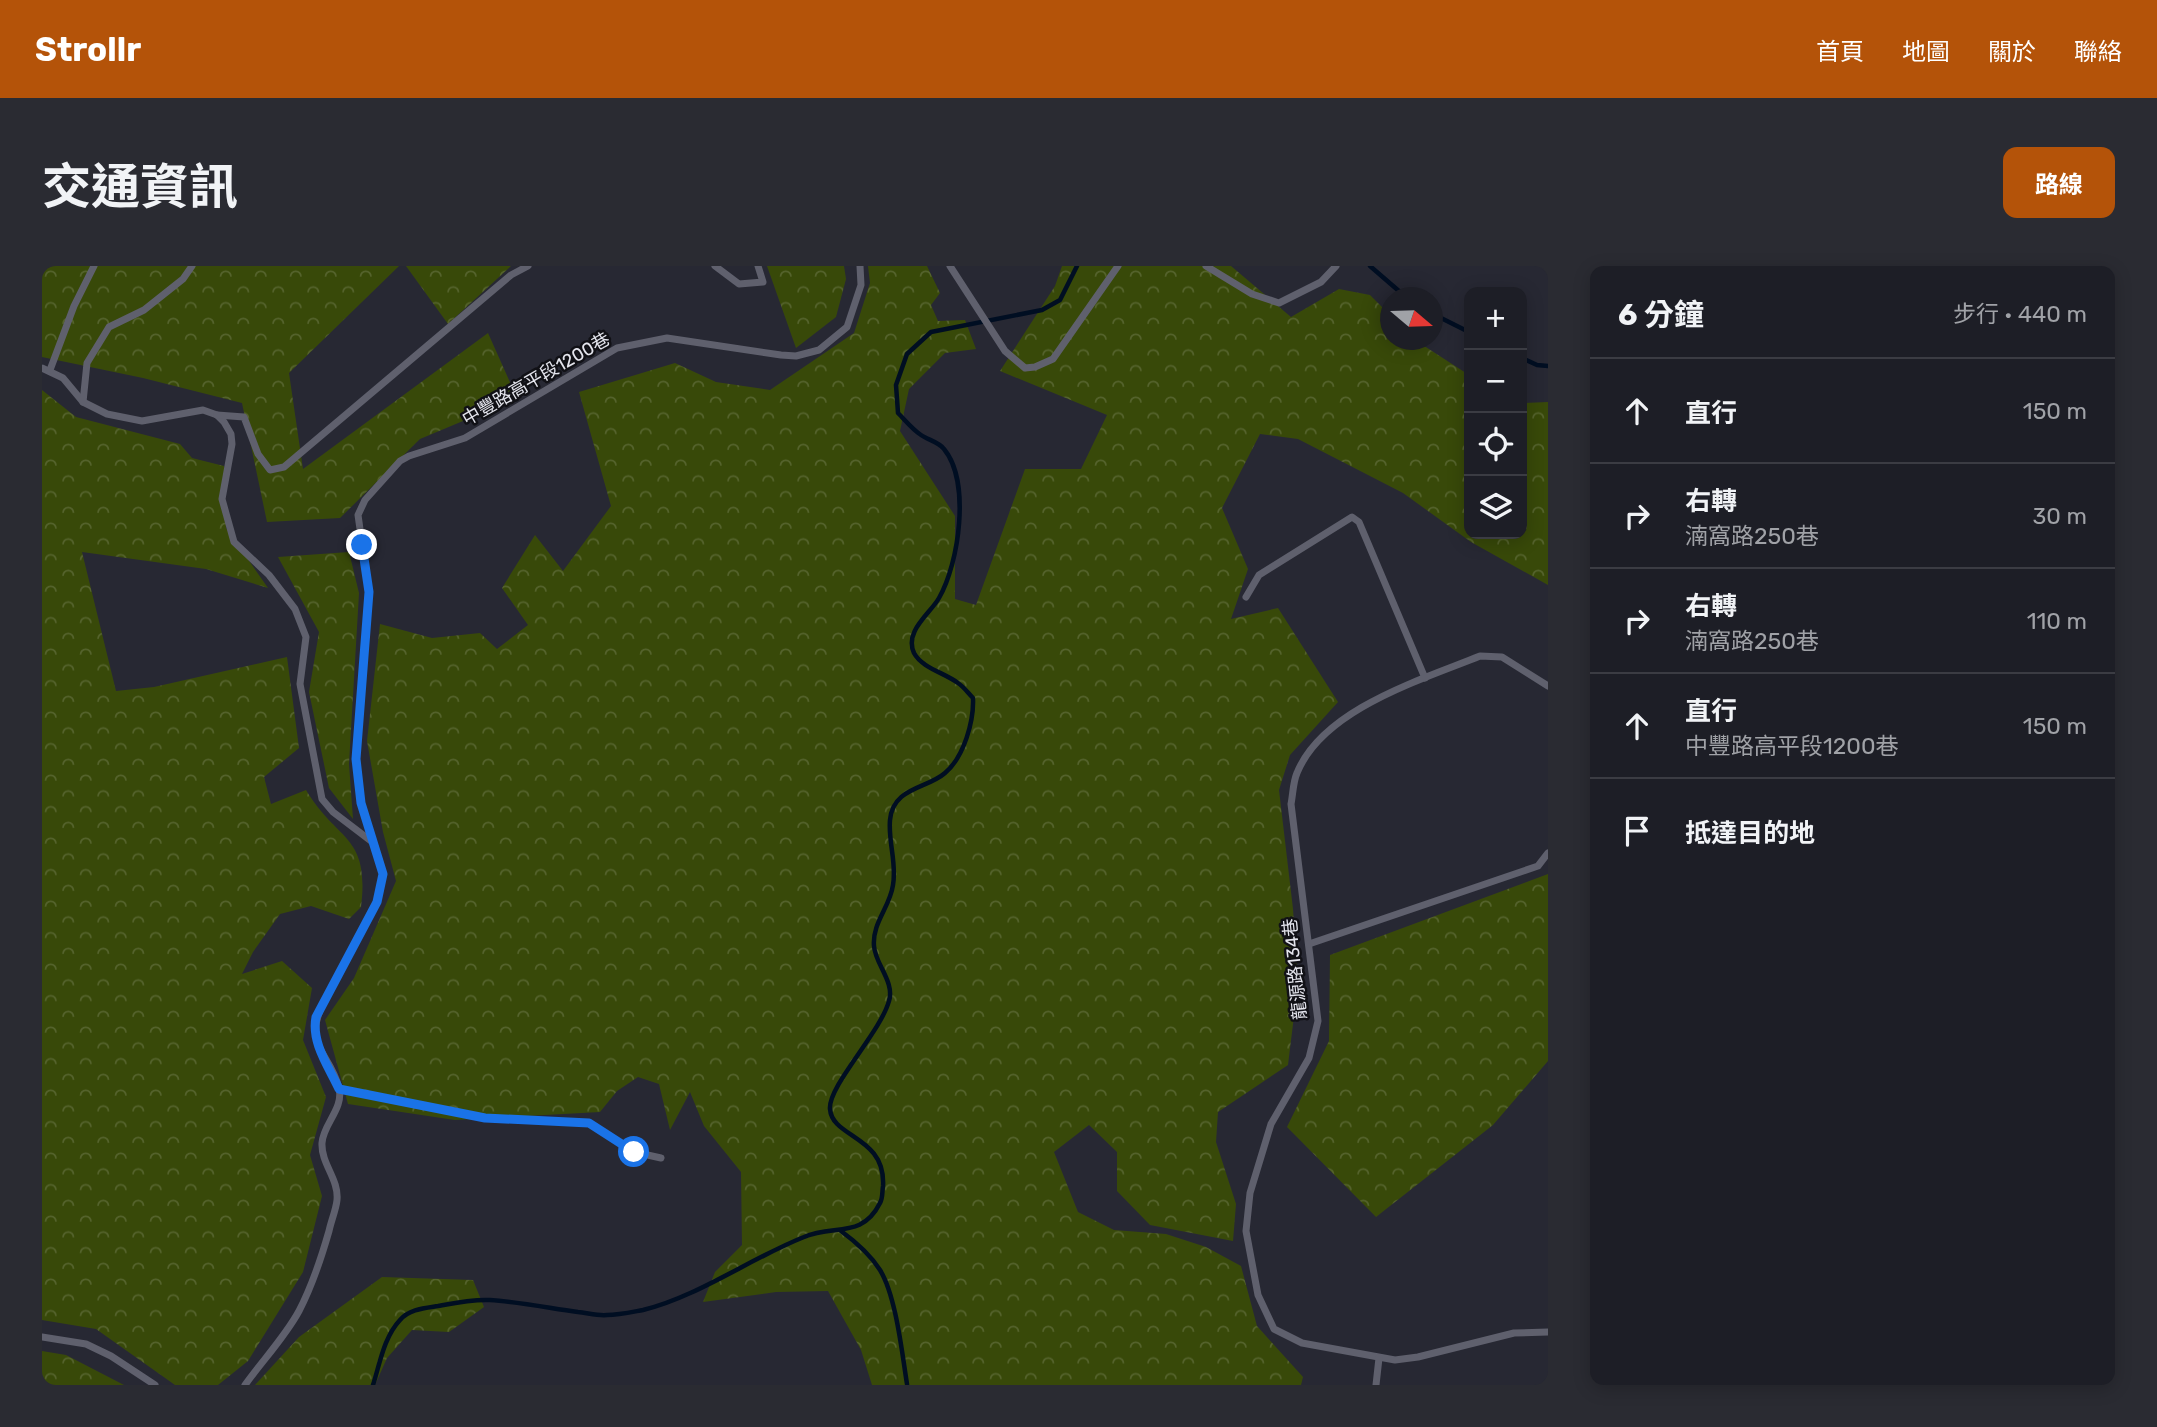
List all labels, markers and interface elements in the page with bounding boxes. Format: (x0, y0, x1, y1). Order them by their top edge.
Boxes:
text: Strollr (35, 30, 141, 69)
text: 首頁 (1816, 38, 1864, 66)
text: 地圖 (1902, 38, 1950, 66)
text: 關於 (1988, 38, 2036, 66)
text: 聯絡 (2074, 38, 2122, 66)
button: 路線 (2003, 147, 2115, 218)
text: 交通資訊 (42, 158, 238, 216)
north arrow (1380, 287, 1443, 350)
map controls (1464, 287, 1527, 539)
button: + (1464, 287, 1527, 350)
text: 6 分鐘 (1618, 297, 1704, 333)
text: 步行 · 440 m (1953, 300, 2087, 328)
street label: 中豐路高平段1200巷 (458, 328, 614, 430)
button: − (1464, 350, 1527, 413)
icon: ahead (1618, 392, 1656, 430)
text: 150 m (2023, 397, 2087, 425)
text: 直行 (1685, 398, 1737, 429)
button: locate (1464, 413, 1527, 476)
button: layers (1464, 476, 1527, 539)
text: 右轉 (1685, 486, 1737, 517)
icon: right (1618, 497, 1656, 535)
text: 30 m (2032, 502, 2087, 530)
text: 湳窩路250巷 (1685, 522, 1819, 550)
route end (346, 529, 377, 560)
text: 右轉 (1685, 591, 1737, 622)
icon: right (1618, 602, 1656, 640)
text: 110 m (2027, 607, 2087, 635)
text: 湳窩路250巷 (1685, 627, 1819, 655)
text: 直行 (1685, 696, 1737, 727)
icon: ahead (1618, 707, 1656, 745)
text: 150 m (2023, 712, 2087, 740)
text: 中豐路高平段1200巷 (1685, 732, 1899, 760)
icon: arrive (1618, 812, 1656, 850)
text: 抵達目的地 (1685, 818, 1815, 849)
street label: 龍源路134巷 (1279, 917, 1311, 1021)
route start (618, 1136, 649, 1167)

